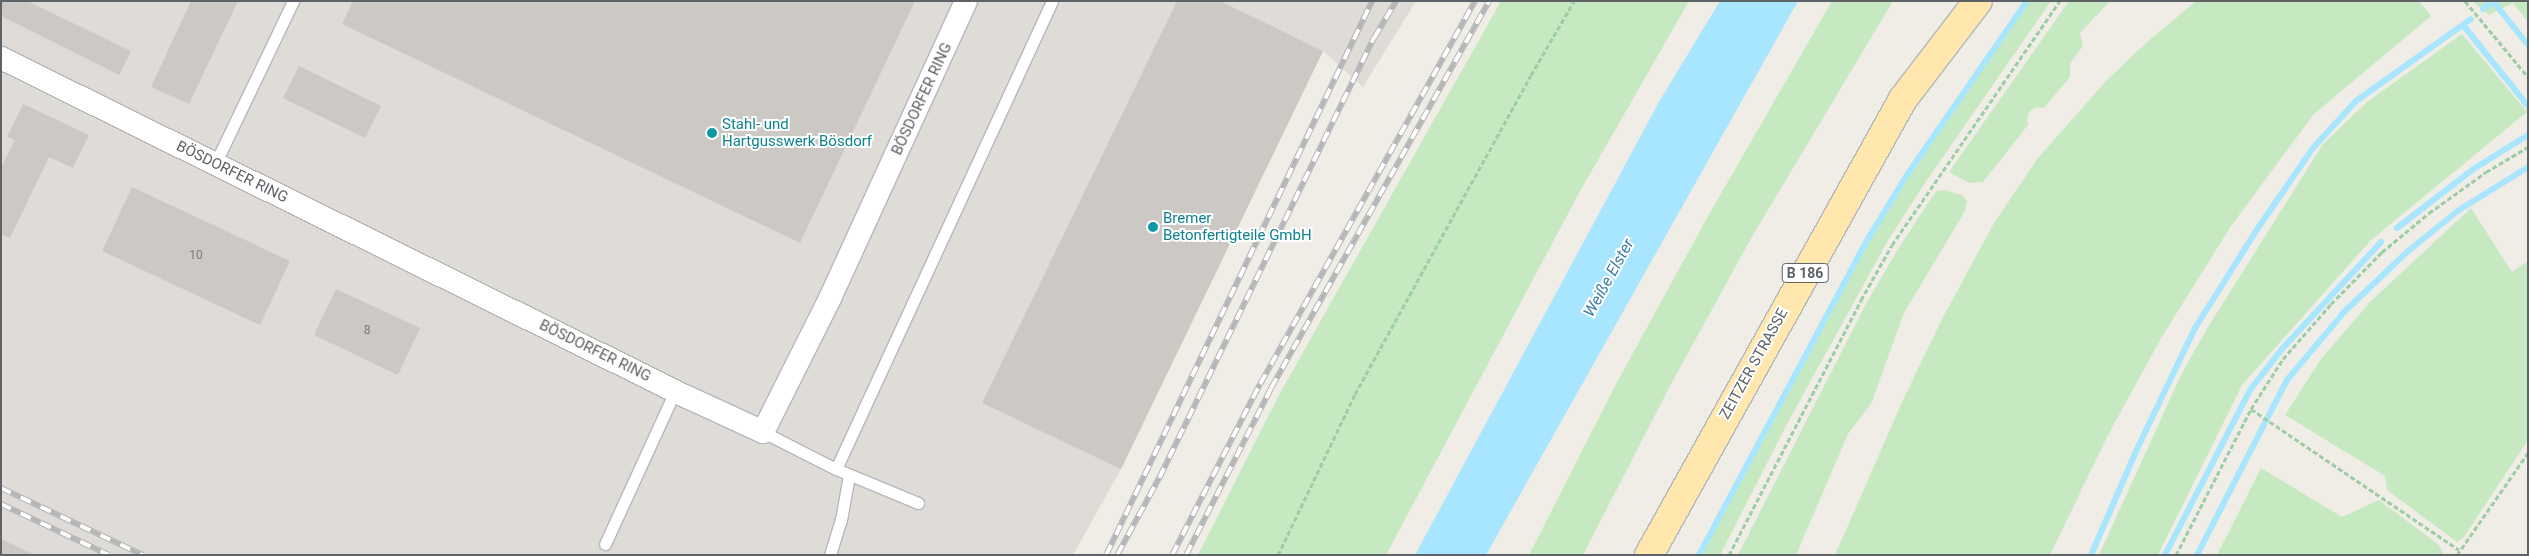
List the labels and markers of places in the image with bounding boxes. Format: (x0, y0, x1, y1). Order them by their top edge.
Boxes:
place label: Stahl- und Hartgusswerk Bösdorf (722, 115, 872, 150)
marker: Stahl- und Hartgusswerk Bösdorf (706, 127, 718, 139)
place label: Bremer Betonfertigteile GmbH (1163, 209, 1312, 244)
marker: Bremer Betonfertigteile GmbH (1147, 221, 1159, 233)

